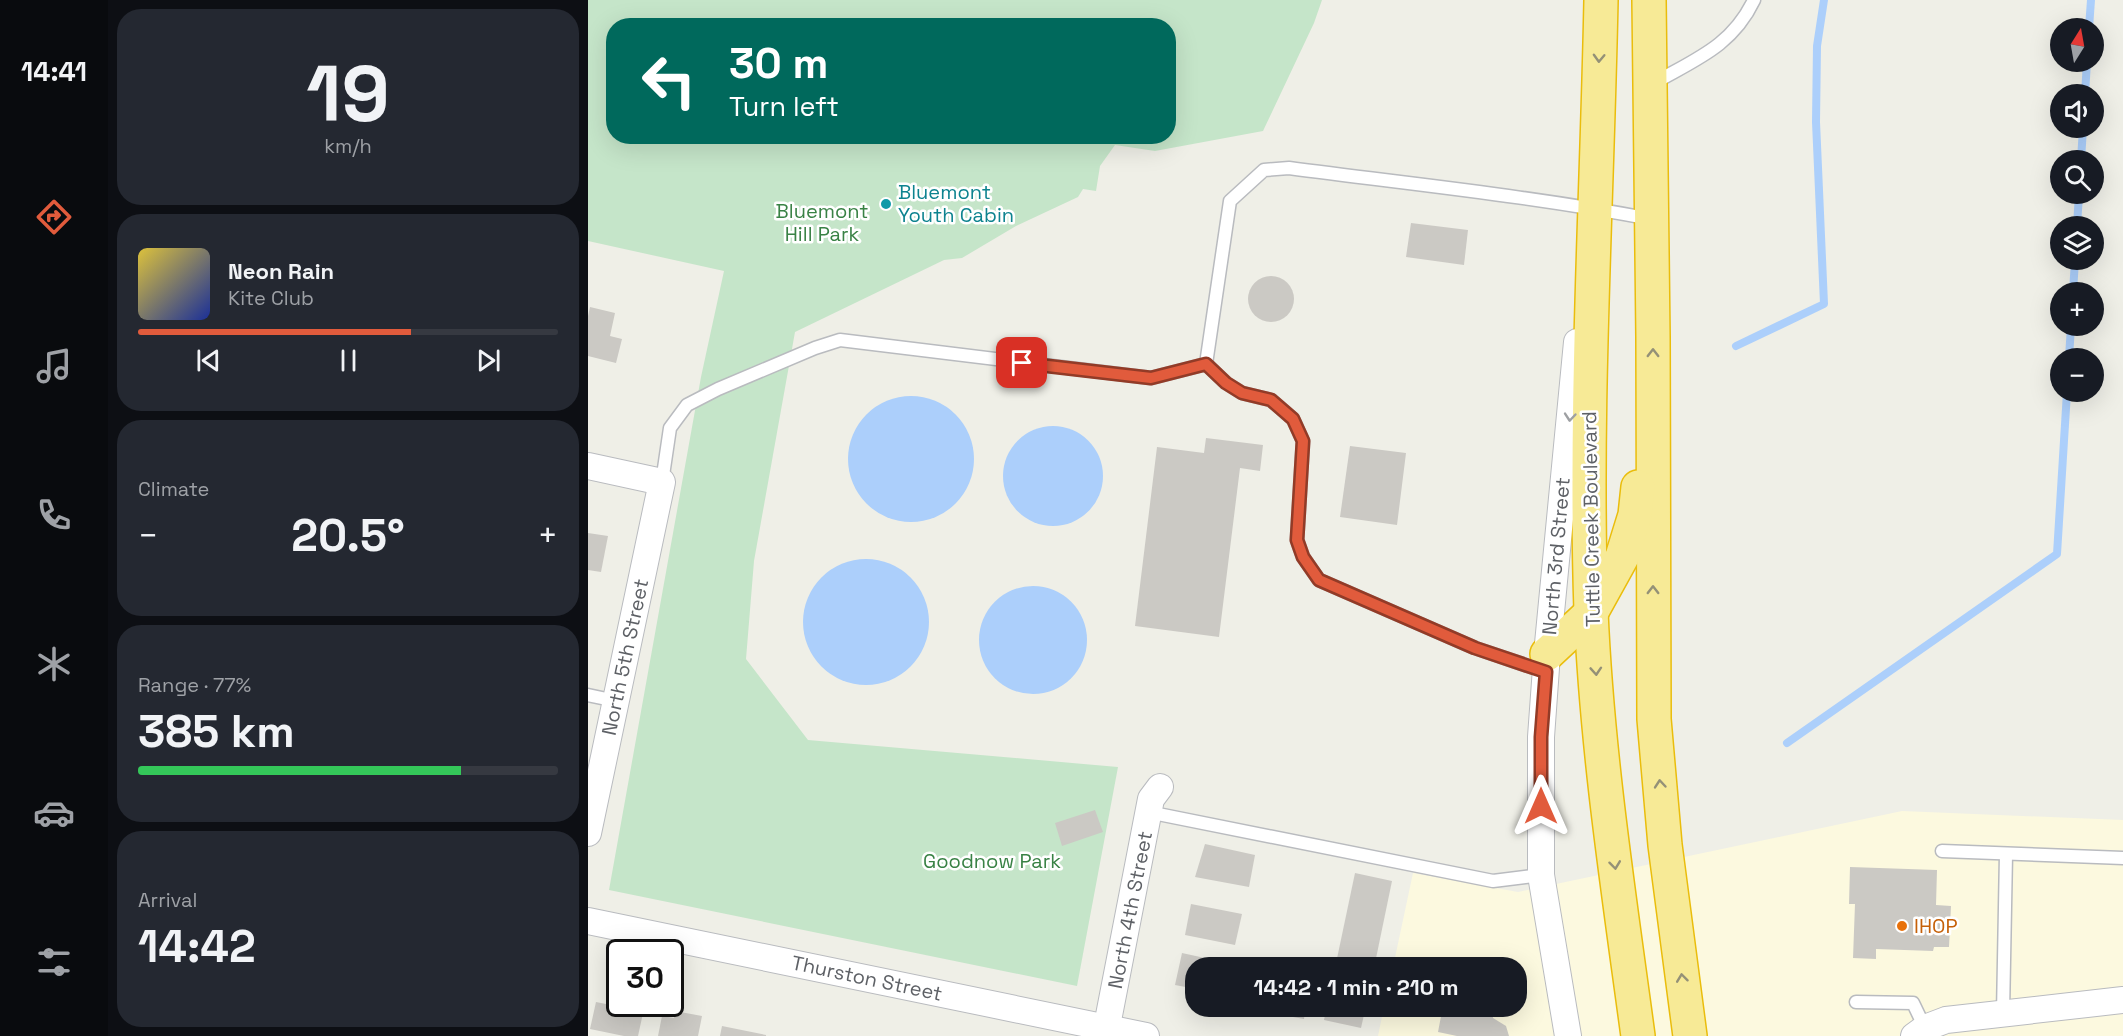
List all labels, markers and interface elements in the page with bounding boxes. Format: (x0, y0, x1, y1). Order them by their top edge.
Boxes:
north arrow (2050, 18, 2104, 72)
map controls (2050, 18, 2104, 402)
text: 30 m (729, 37, 828, 90)
icon: left (630, 42, 708, 120)
text: 19 (306, 44, 390, 144)
text: 14:41 (21, 54, 87, 89)
one-way arrow (1593, 54, 1606, 63)
button: sound (2050, 84, 2104, 138)
text: Turn left (729, 89, 839, 124)
text: km/h (324, 133, 372, 159)
button: search (2050, 150, 2104, 204)
place label: Bluemont Youth Cabin (898, 179, 1014, 228)
icon: directions (33, 196, 75, 238)
marker: Bluemont Youth Cabin (879, 197, 893, 211)
park label: Bluemont Hill Park (776, 198, 868, 247)
button: layers (2050, 216, 2104, 270)
text: Neon Rain (228, 257, 334, 285)
button: + (2050, 282, 2104, 336)
text: Kite Club (228, 285, 314, 311)
pin (996, 337, 1047, 388)
icon: previous (192, 344, 225, 377)
icon: pause (332, 344, 365, 377)
icon: next (472, 344, 505, 377)
icon: music (33, 345, 75, 387)
icon: arrive (1005, 346, 1038, 379)
one-way arrow (1647, 348, 1659, 357)
button: − (2050, 348, 2104, 402)
street label: Tuttle Creek Boulevard (1576, 411, 1606, 627)
one-way arrow (1564, 413, 1577, 422)
text: Climate (138, 476, 209, 502)
street label: North 3rd Street (1536, 476, 1576, 636)
icon: phone (33, 494, 75, 536)
text: 20.5° (291, 507, 405, 564)
text: − (138, 515, 158, 557)
text: + (538, 515, 558, 557)
street label: North 5th Street (596, 576, 654, 738)
one-way arrow (1647, 585, 1659, 594)
icon: climate (33, 643, 75, 685)
one-way arrow (1589, 666, 1602, 675)
text: Range · 77% (138, 672, 251, 698)
text: 385 km (138, 703, 295, 760)
position arrow (1509, 774, 1573, 838)
one-way arrow (1654, 780, 1667, 789)
icon: car (33, 792, 75, 834)
street label: North 4th Street (1102, 829, 1158, 991)
park label: Goodnow Park (923, 848, 1061, 874)
one-way arrow (1608, 860, 1621, 869)
text: Arrival (138, 887, 197, 913)
place label: IHOP (1914, 913, 1957, 939)
text: 14:42 (138, 918, 256, 975)
marker: IHOP (1895, 919, 1909, 933)
speed limit sign: 30 (606, 939, 684, 1017)
icon: filters (33, 941, 75, 983)
street label: Thurston Street (789, 949, 945, 1007)
text: 14:42 · 1 min · 210 m (1254, 973, 1458, 1001)
one-way arrow (1676, 974, 1689, 983)

